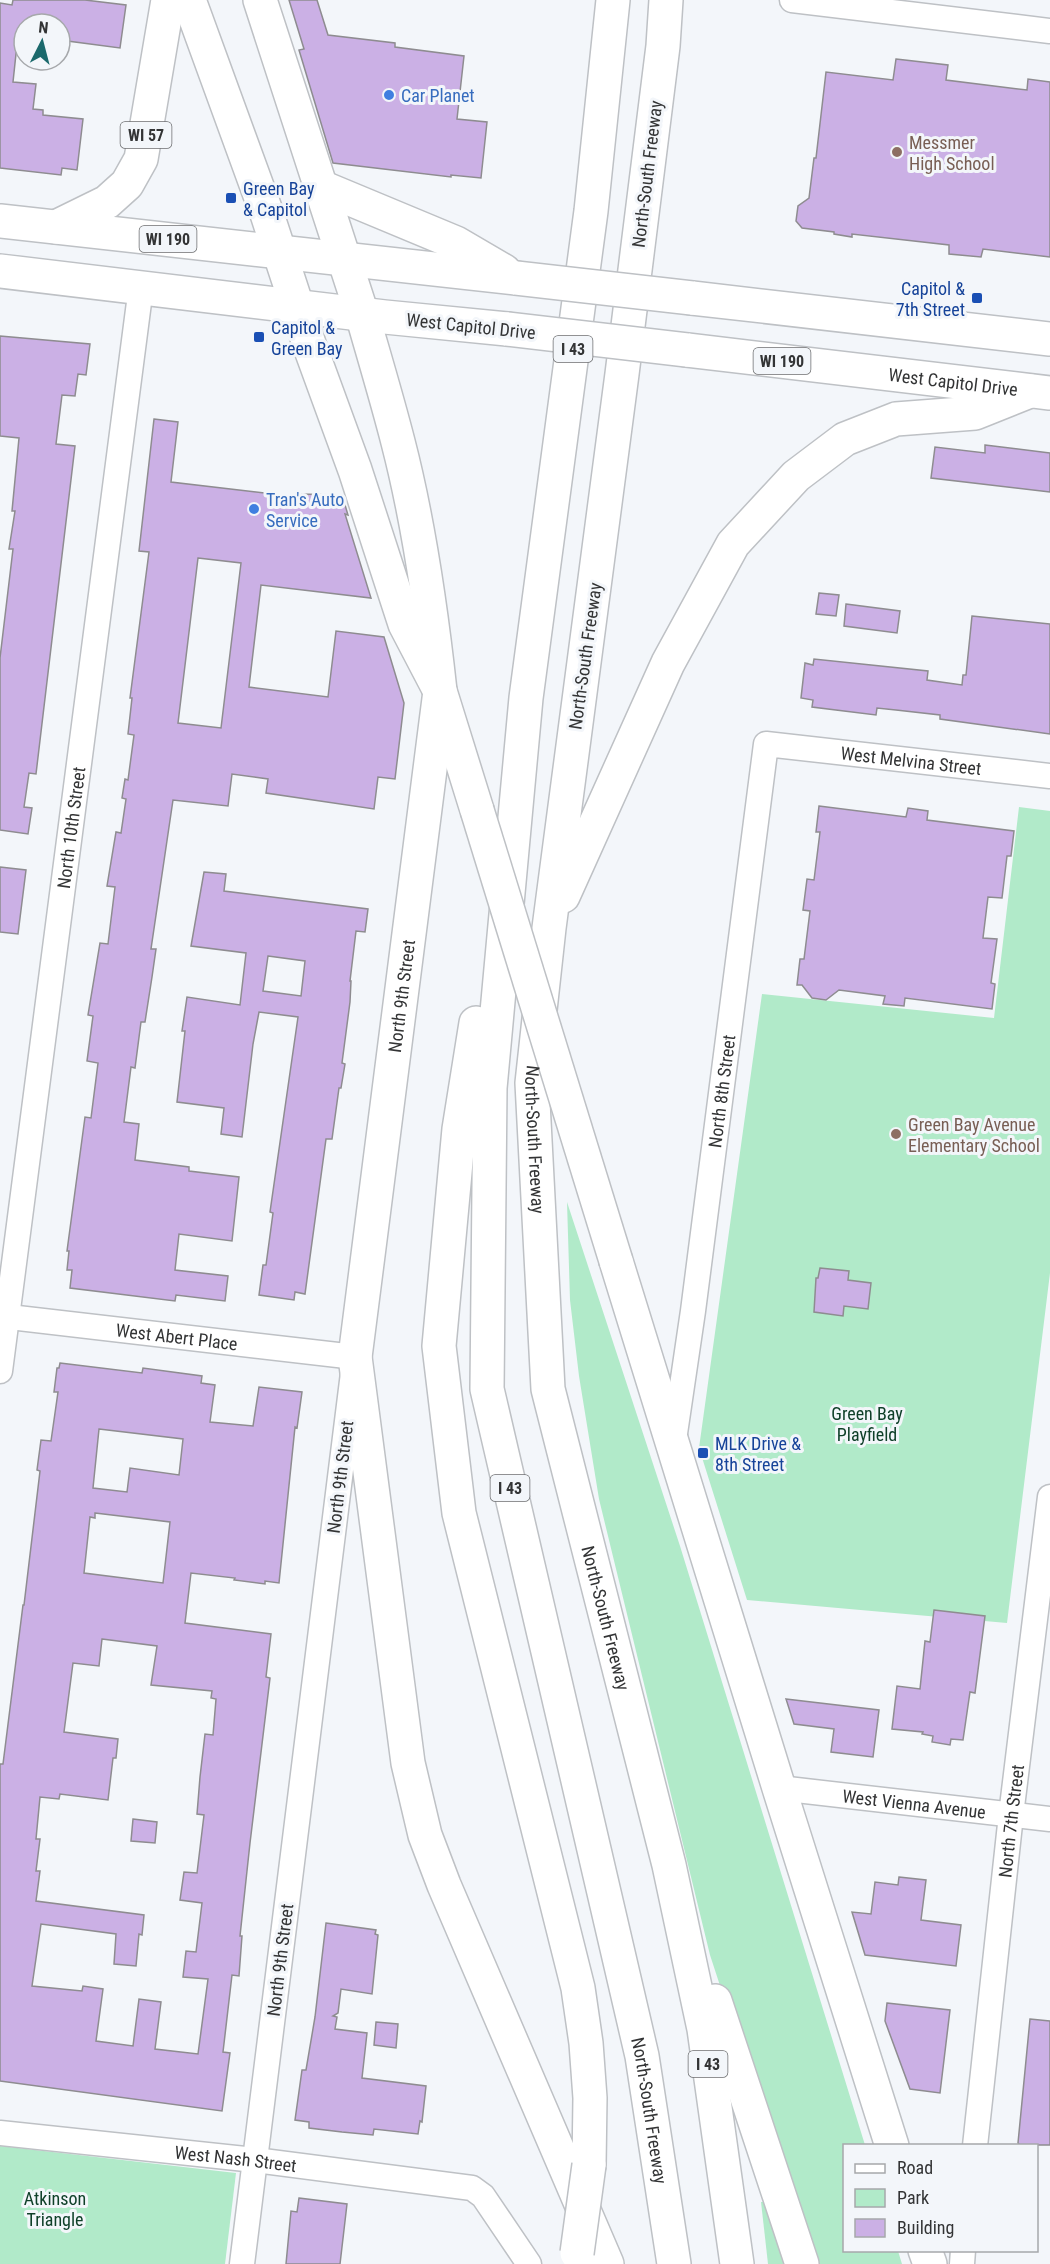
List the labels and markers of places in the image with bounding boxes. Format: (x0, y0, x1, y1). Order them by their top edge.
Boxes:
place label: Car Planet (401, 85, 475, 106)
marker: Car Planet (382, 88, 396, 102)
place label: Messmer High School (909, 132, 995, 174)
marker: Messmer High School (890, 145, 904, 159)
place label: Green Bay & Capitol (243, 178, 315, 220)
marker: Green Bay & Capitol (224, 191, 238, 205)
place label: Capitol & 7th Street (896, 278, 965, 320)
marker: Capitol & 7th Street (970, 291, 984, 305)
place label: Capitol & Green Bay (271, 317, 343, 359)
marker: Capitol & Green Bay (252, 330, 266, 344)
place label: Tran's Auto Service (266, 489, 344, 531)
marker: Tran's Auto Service (247, 502, 261, 516)
place label: Green Bay Avenue Elementary School (908, 1114, 1040, 1156)
marker: Green Bay Avenue Elementary School (889, 1127, 903, 1141)
place label: MLK Drive & 8th Street (715, 1433, 801, 1475)
marker: MLK Drive & 8th Street (696, 1446, 710, 1460)

